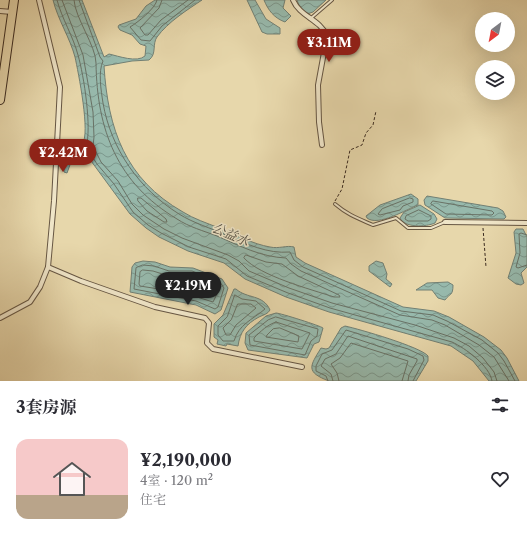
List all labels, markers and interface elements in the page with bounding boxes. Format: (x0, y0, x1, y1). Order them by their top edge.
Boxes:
north arrow (475, 12, 515, 52)
map controls (475, 12, 515, 100)
pin: ¥3.11M (296, 29, 362, 63)
text: ¥3.11M (306, 34, 352, 50)
button: layers (475, 60, 515, 100)
pin: ¥2.42M (30, 139, 96, 173)
text: ¥2.42M (38, 144, 88, 160)
water label: 公益水 (210, 219, 254, 250)
pin: ¥2.19M (155, 272, 221, 306)
text: ¥2.19M (164, 277, 212, 293)
icon: filters (489, 394, 511, 416)
text: 3套房源 (16, 397, 77, 417)
text: ¥2,190,000 (140, 450, 232, 470)
icon: home (48, 455, 96, 503)
icon: heart (489, 468, 511, 490)
text: 4室 · 120 m² (140, 472, 213, 488)
text: 住宅 (140, 491, 166, 507)

